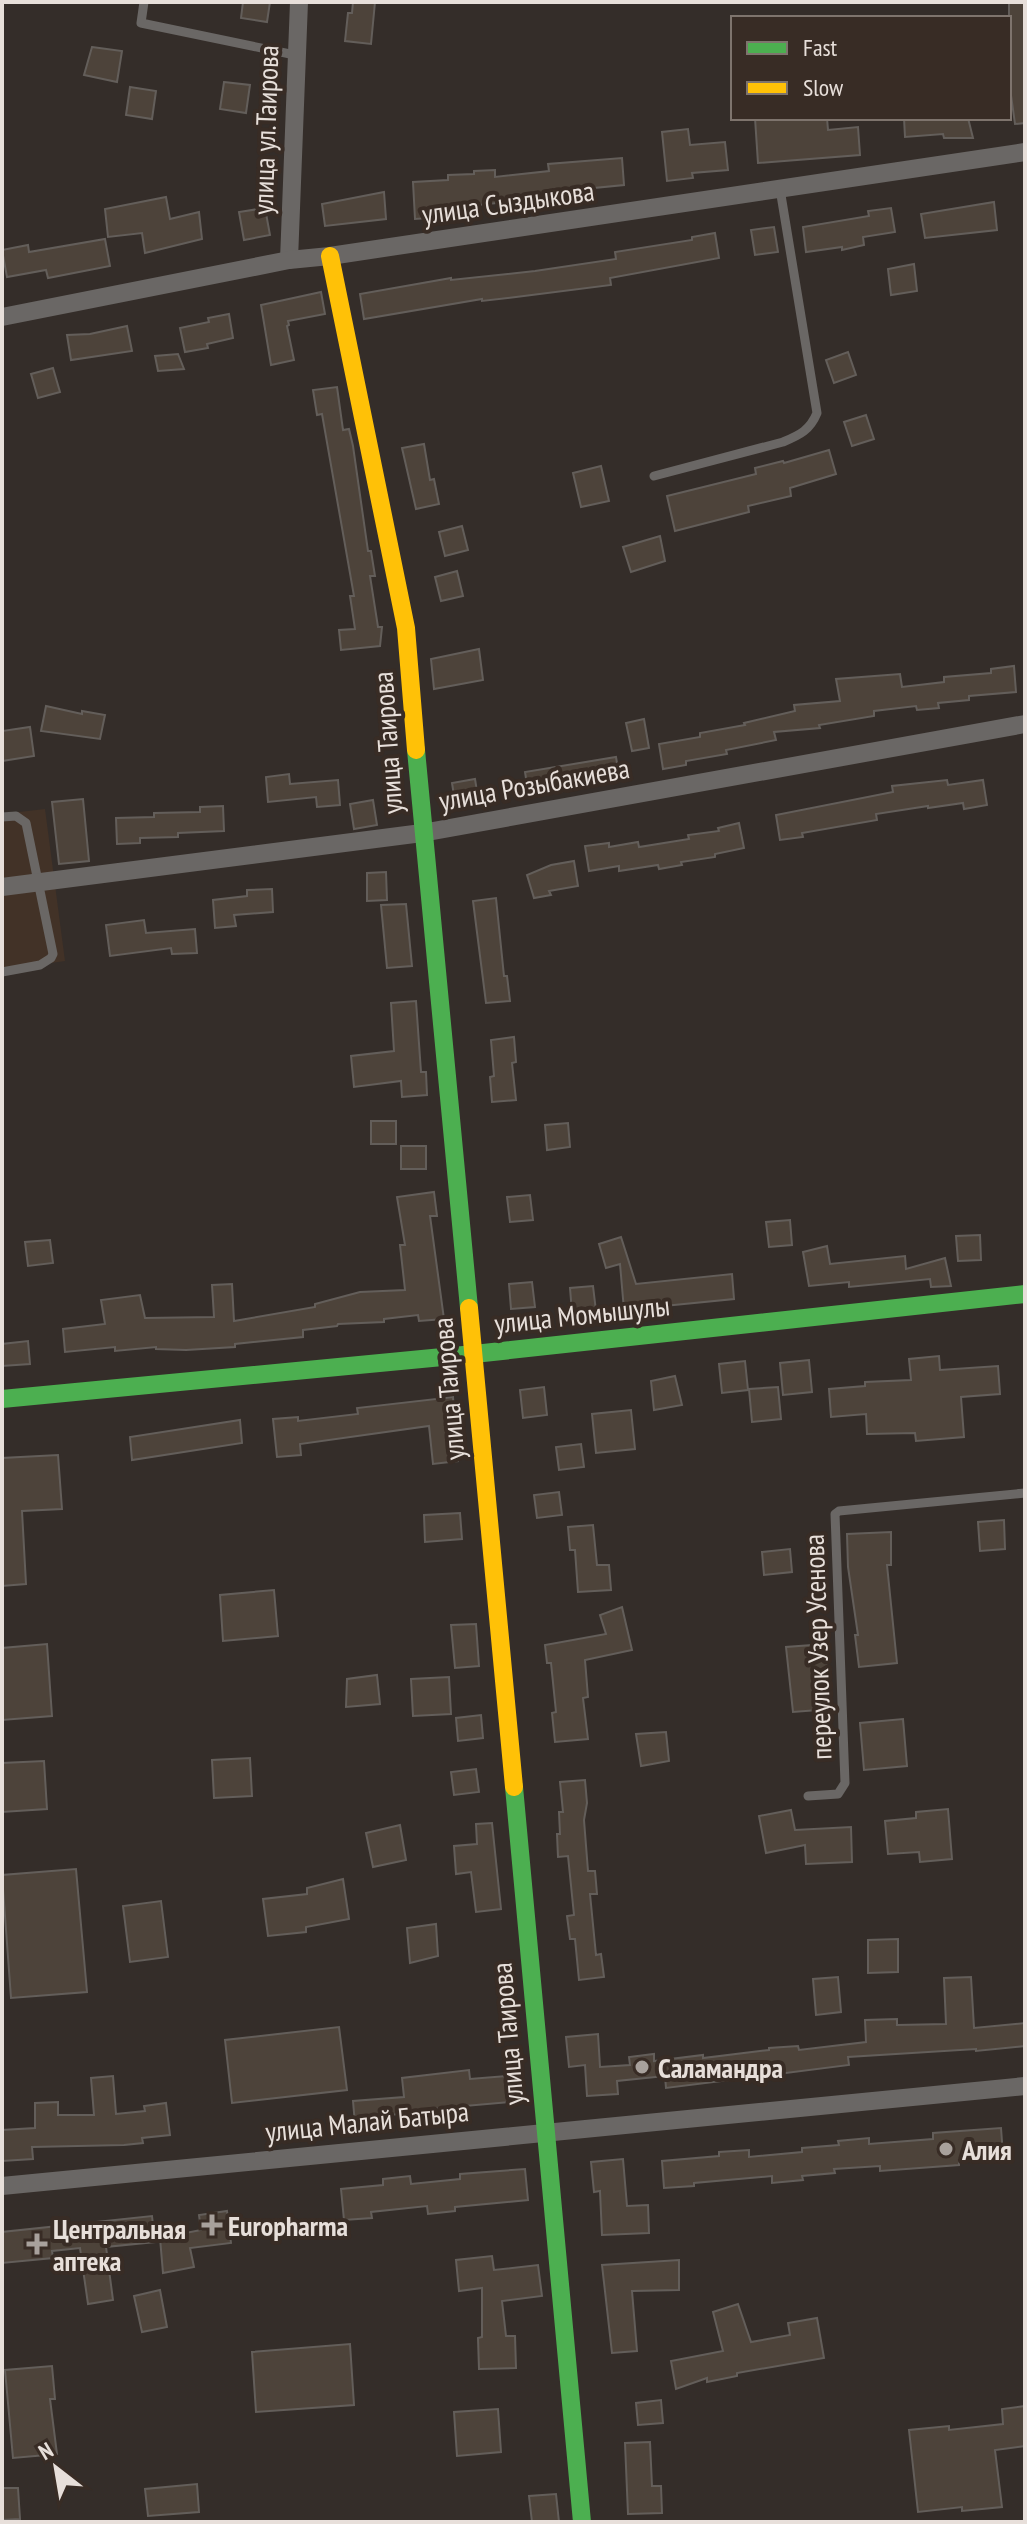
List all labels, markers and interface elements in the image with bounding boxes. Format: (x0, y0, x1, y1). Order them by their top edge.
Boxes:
legend (731, 16, 1011, 120)
text: Fast (803, 32, 838, 63)
street label: улица ул.Таирова (244, 45, 286, 215)
text: Slow (803, 72, 844, 103)
street label: улица Сыздыкова (419, 172, 597, 232)
street label: улица Таирова (364, 670, 410, 816)
street label: улица Розыбакиева (436, 749, 632, 819)
street label: улица Момышулы (492, 1286, 672, 1342)
street label: улица Таирова (423, 1316, 473, 1462)
street label: переулок Узер Усенова (795, 1534, 839, 1760)
street label: улица Таирова (482, 1961, 532, 2107)
place label: Саламандра (658, 2049, 783, 2086)
marker: Саламандра (633, 2058, 651, 2076)
street label: улица Малай Батыра (263, 2092, 471, 2150)
place label: Алия (961, 2131, 1012, 2168)
marker: Алия (937, 2140, 955, 2158)
place label: Europharma (228, 2207, 348, 2244)
place label: Центральная аптека (53, 2210, 186, 2279)
marker: Europharma (203, 2216, 221, 2234)
marker: Центральная аптека (28, 2235, 46, 2253)
north arrow (16, 2428, 96, 2508)
text: N (33, 2436, 58, 2466)

